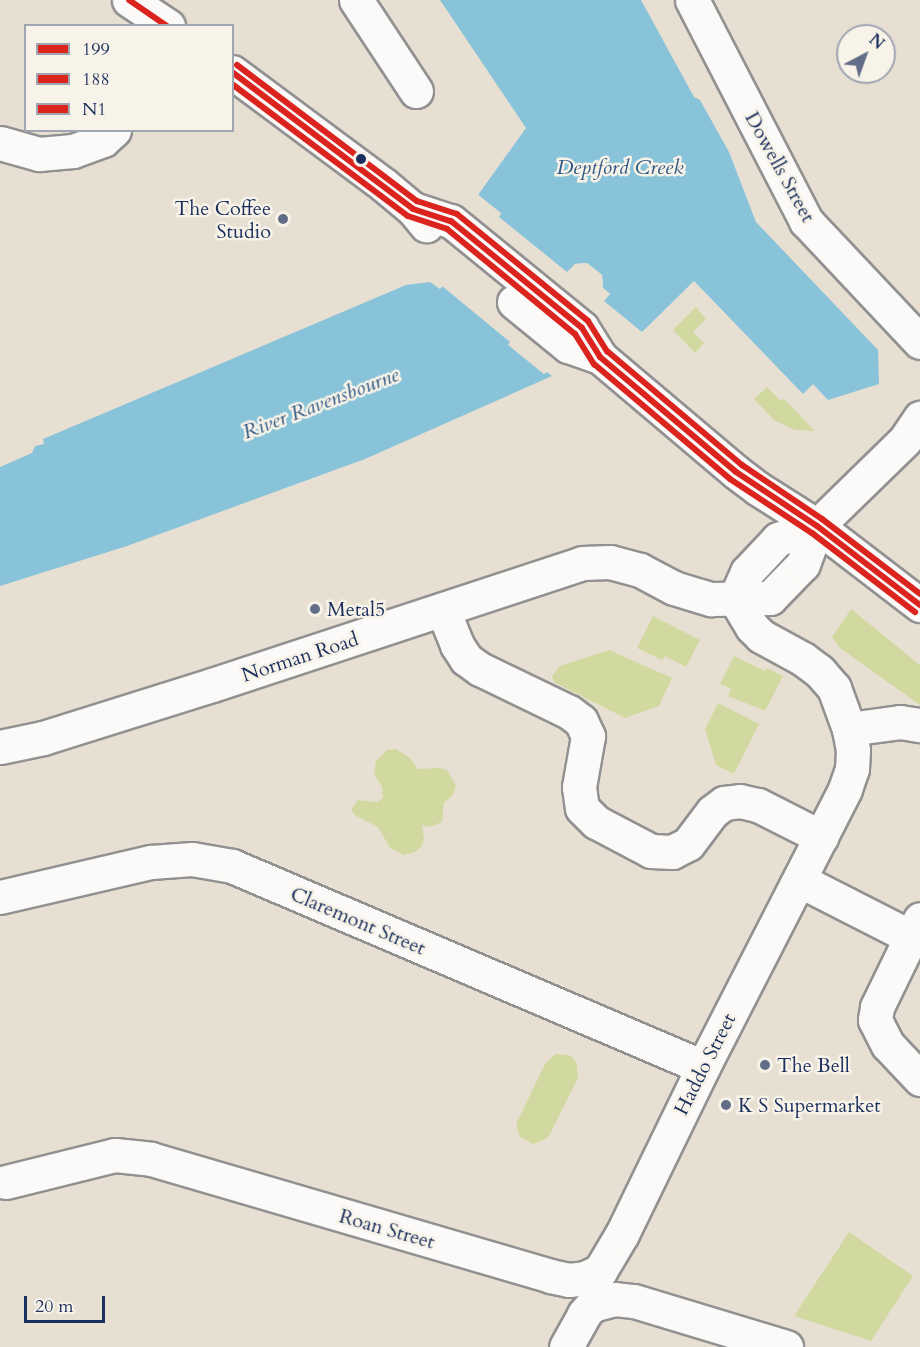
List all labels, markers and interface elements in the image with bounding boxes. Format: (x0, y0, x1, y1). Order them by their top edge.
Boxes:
legend (24, 24, 234, 132)
north arrow (836, 24, 896, 84)
text: N (864, 29, 889, 55)
text: 199 (82, 37, 110, 62)
text: 188 (82, 67, 110, 92)
text: N1 (82, 97, 107, 122)
street label: Dowells Street (740, 108, 820, 226)
unlabelled marker (355, 153, 367, 165)
water label: Deptford Creek (556, 155, 684, 181)
place label: The Coffee Studio (175, 196, 271, 243)
marker: The Coffee Studio (276, 212, 290, 226)
water label: River Ravensbourne (239, 363, 403, 445)
place label: Metal5 (327, 597, 385, 621)
marker: Metal5 (308, 602, 322, 616)
street label: Norman Road (239, 627, 361, 687)
street label: Claremont Street (287, 882, 429, 960)
street label: Haddo Street (669, 1009, 741, 1119)
place label: The Bell (777, 1053, 850, 1077)
marker: The Bell (758, 1058, 772, 1072)
place label: K S Supermarket (738, 1093, 881, 1117)
marker: K S Supermarket (719, 1098, 733, 1112)
street label: Roan Street (337, 1204, 437, 1254)
scale bar (27, 1284, 108, 1322)
text: 20 m (35, 1294, 74, 1319)

